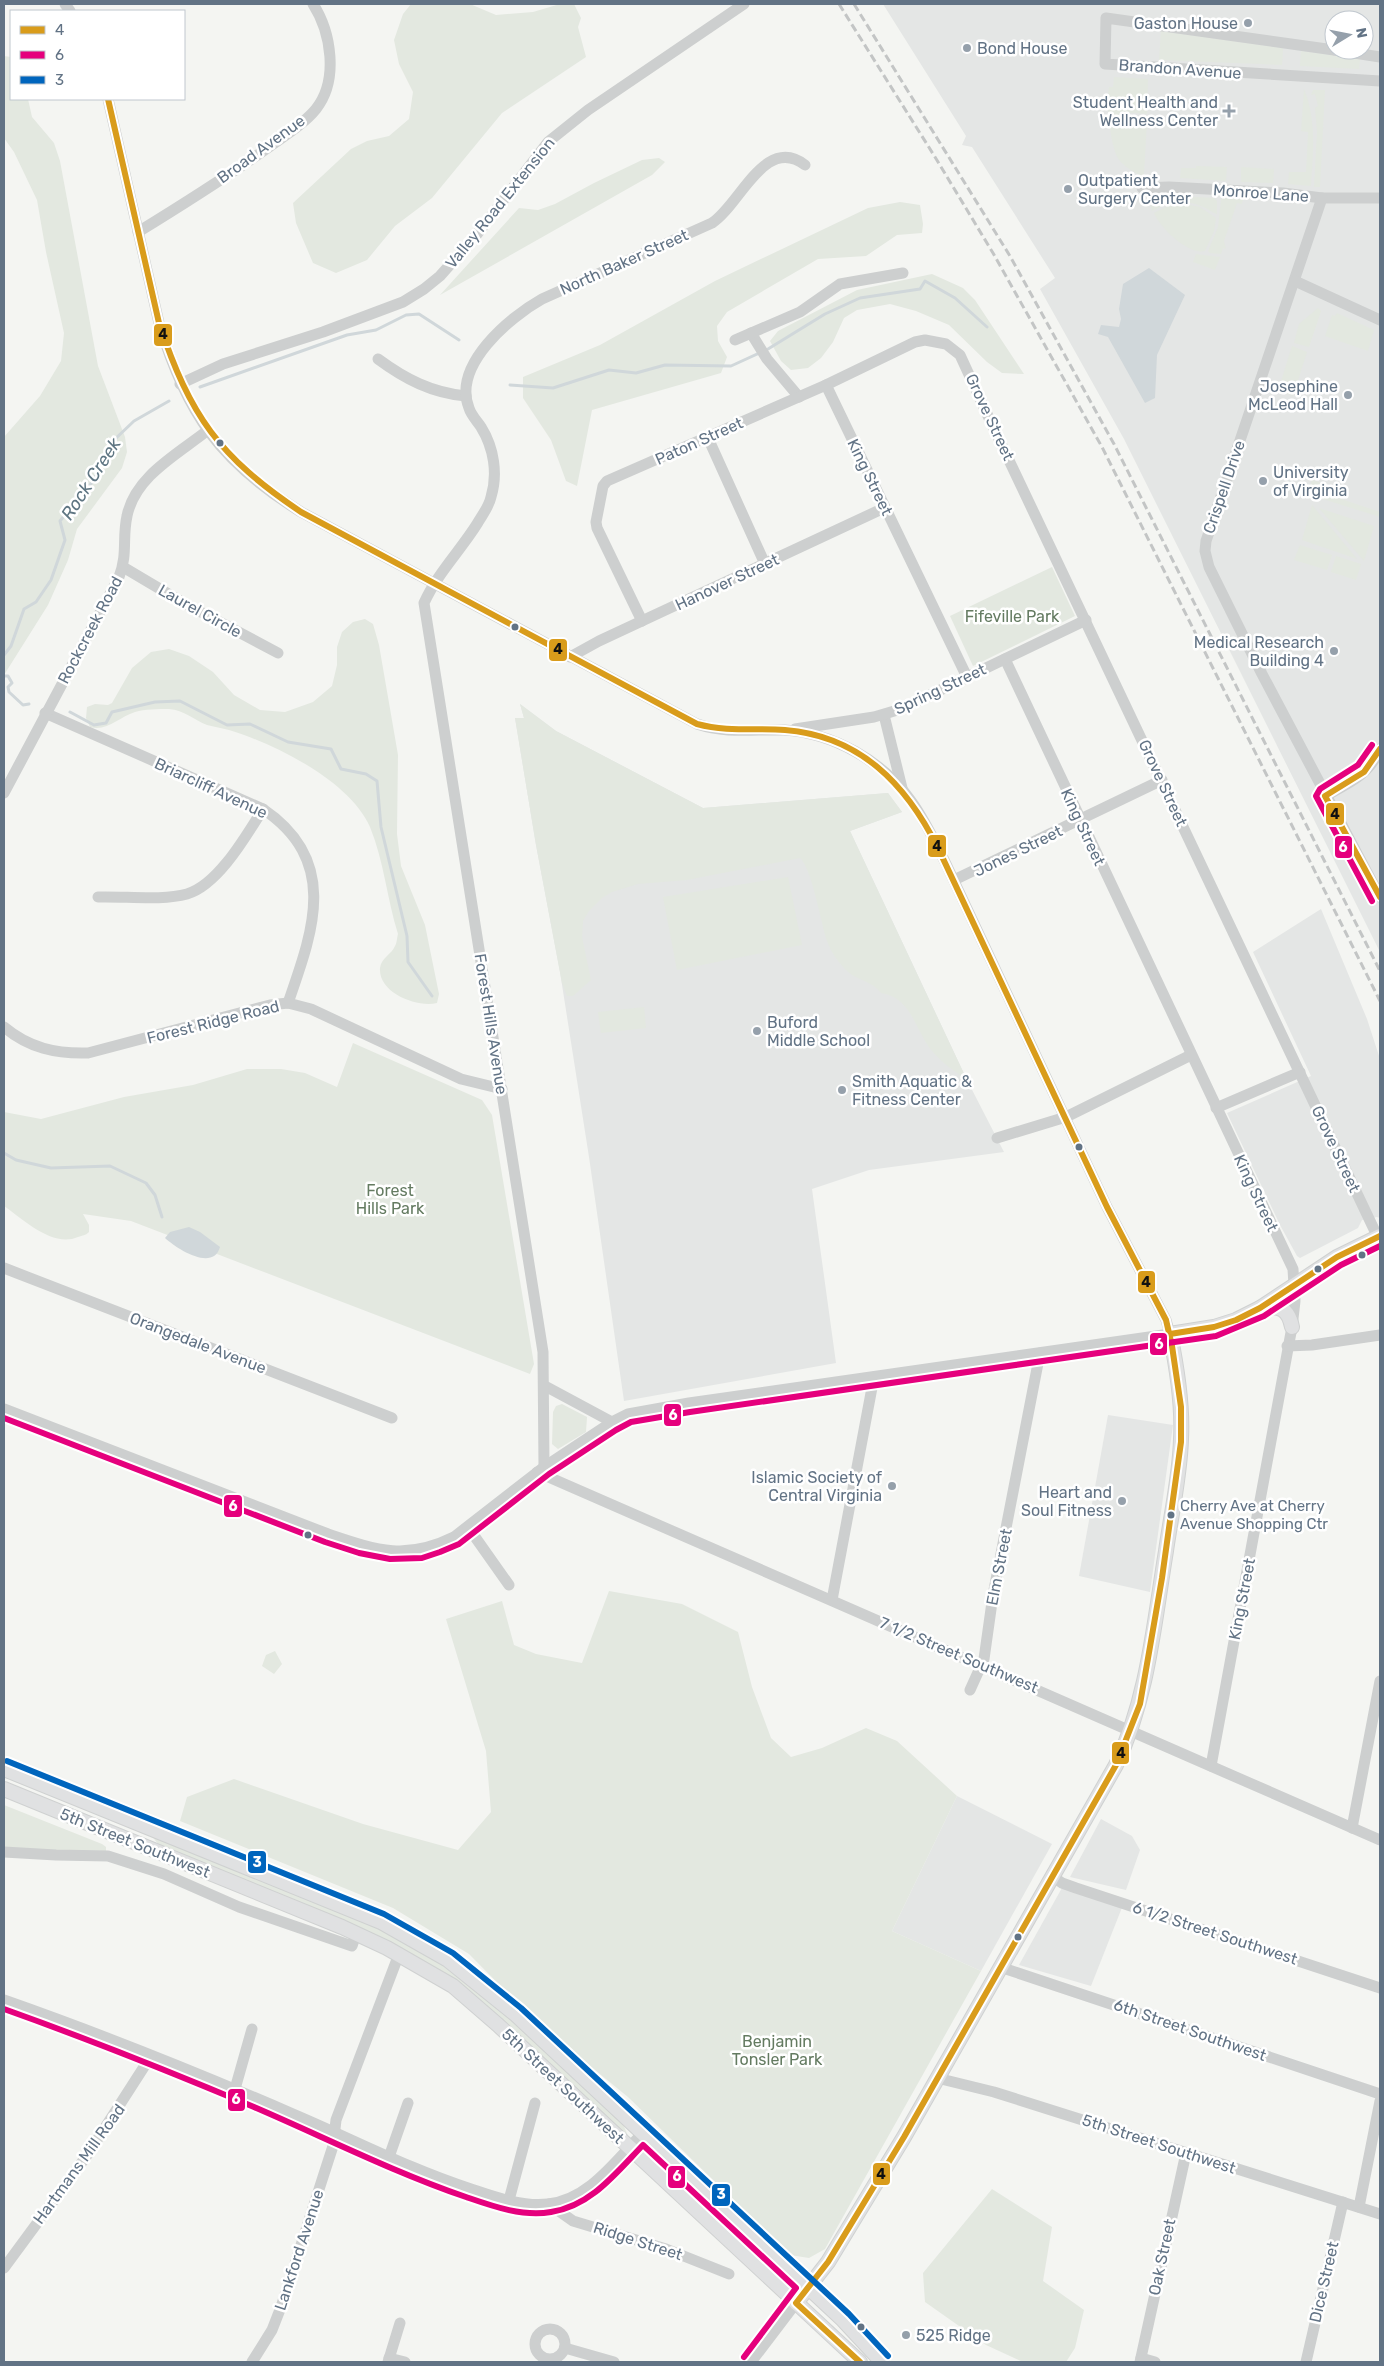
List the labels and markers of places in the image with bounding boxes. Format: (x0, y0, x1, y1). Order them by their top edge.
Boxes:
place label: Gaston House (1134, 14, 1238, 33)
marker: Gaston House (1242, 17, 1254, 29)
place label: Bond House (977, 39, 1067, 58)
marker: Bond House (961, 42, 973, 54)
place label: Student Health and Wellness Center (1073, 93, 1218, 130)
marker: Student Health and Wellness Center (1222, 104, 1236, 118)
place label: Outpatient Surgery Center (1078, 171, 1191, 208)
marker: Outpatient Surgery Center (1062, 183, 1074, 195)
place label: Josephine McLeod Hall (1248, 377, 1338, 414)
marker: Josephine McLeod Hall (1342, 389, 1354, 401)
unlabelled marker (215, 438, 225, 448)
place label: University of Virginia (1273, 463, 1349, 500)
marker: University of Virginia (1257, 475, 1269, 487)
unlabelled marker (510, 622, 520, 632)
place label: Medical Research Building 4 (1194, 633, 1324, 670)
marker: Medical Research Building 4 (1328, 645, 1340, 657)
place label: Buford Middle School (767, 1013, 870, 1050)
marker: Buford Middle School (751, 1025, 763, 1037)
place label: Smith Aquatic & Fitness Center (852, 1072, 972, 1109)
marker: Smith Aquatic & Fitness Center (836, 1084, 848, 1096)
unlabelled marker (1074, 1142, 1084, 1152)
unlabelled marker (1357, 1250, 1367, 1260)
unlabelled marker (1313, 1264, 1323, 1274)
place label: Islamic Society of Central Virginia (751, 1468, 883, 1505)
marker: Islamic Society of Central Virginia (886, 1480, 898, 1492)
place label: Heart and Soul Fitness (1021, 1483, 1112, 1520)
marker: Heart and Soul Fitness (1116, 1495, 1128, 1507)
place label: Cherry Ave at Cherry Avenue Shopping Ctr (1180, 1497, 1328, 1533)
marker: Cherry Ave at Cherry Avenue Shopping Ctr (1166, 1510, 1176, 1520)
unlabelled marker (303, 1530, 313, 1540)
unlabelled marker (1013, 1932, 1023, 1942)
unlabelled marker (856, 2322, 866, 2332)
place label: 525 Ridge (916, 2326, 991, 2345)
marker: 525 Ridge (900, 2329, 912, 2341)

